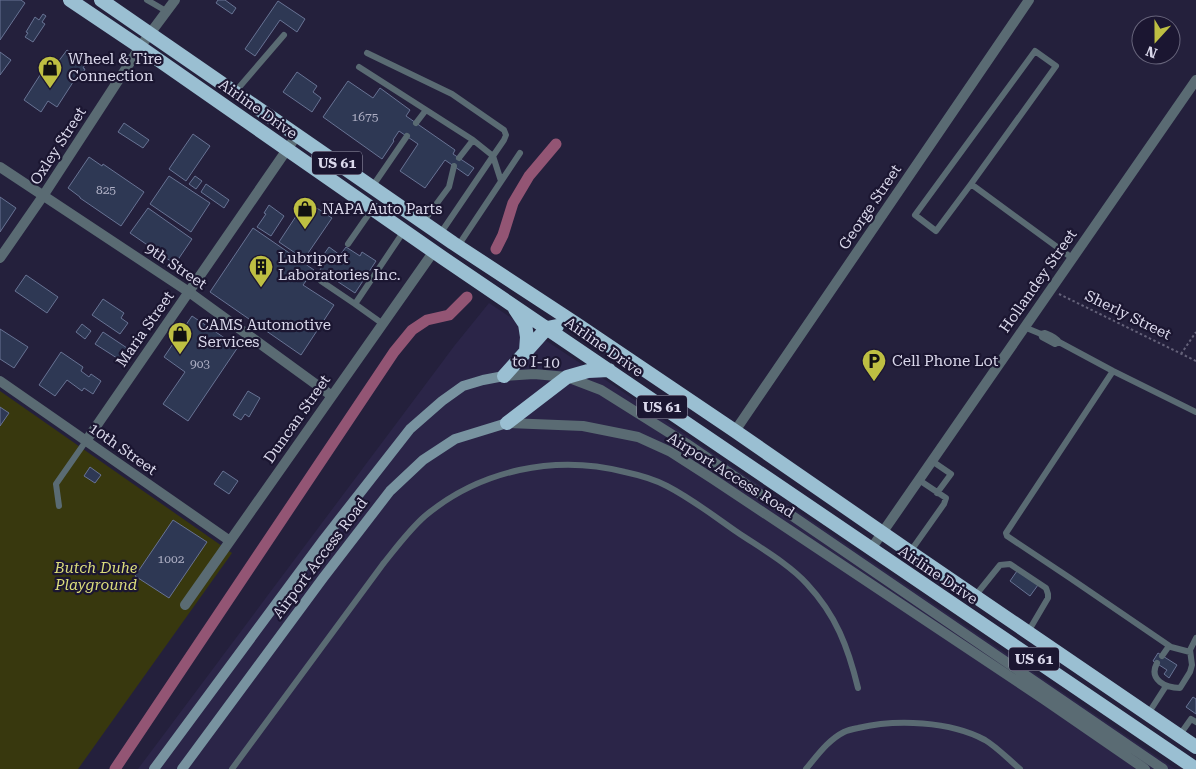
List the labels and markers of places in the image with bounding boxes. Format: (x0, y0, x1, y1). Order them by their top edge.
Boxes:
place label: Wheel & Tire Connection (68, 50, 162, 85)
shop icon: Wheel & Tire Connection (37, 55, 63, 89)
shop icon: NAPA Auto Parts (292, 196, 318, 230)
place label: NAPA Auto Parts (322, 200, 442, 218)
place label: Lubriport Laboratories Inc. (278, 249, 401, 284)
building icon: Lubriport Laboratories Inc. (248, 254, 274, 288)
place label: CAMS Automotive Services (198, 316, 331, 351)
shop icon: CAMS Automotive Services (167, 321, 193, 355)
parking icon: Cell Phone Lot (861, 348, 887, 382)
place label: Cell Phone Lot (892, 352, 999, 370)

